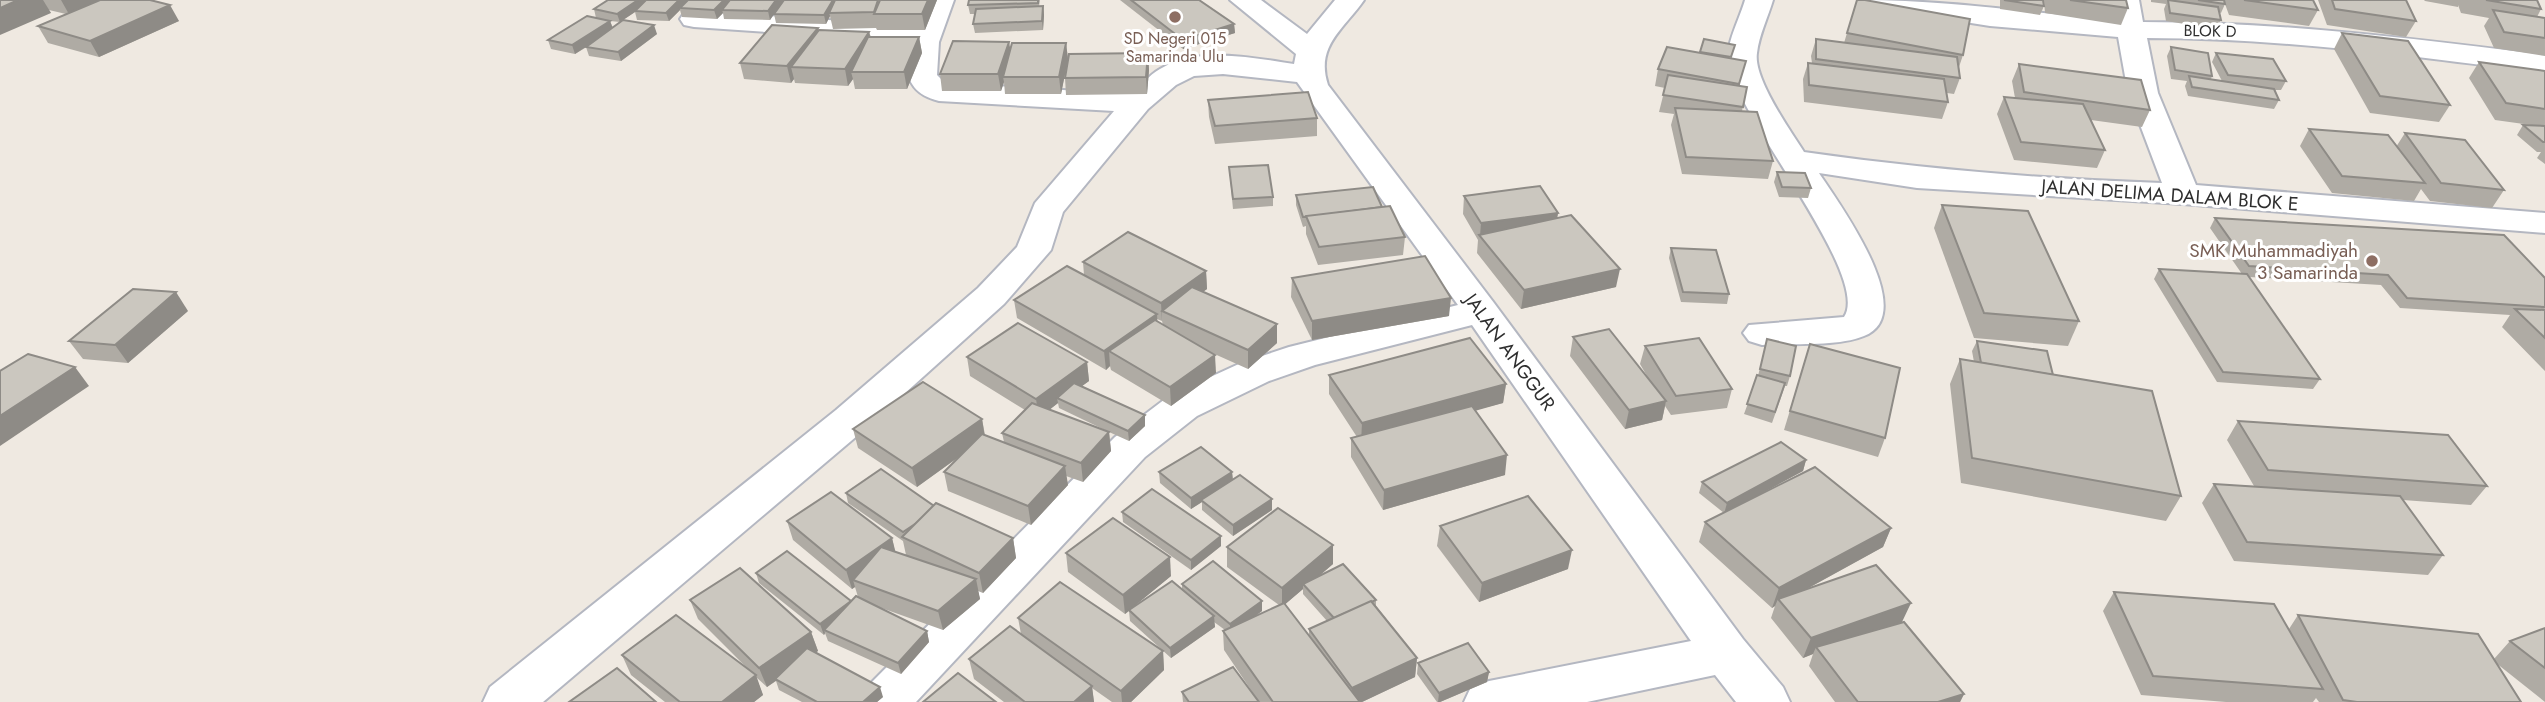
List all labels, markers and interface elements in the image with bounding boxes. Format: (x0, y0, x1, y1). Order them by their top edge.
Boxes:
marker: SD Negeri 015 Samarinda Ulu (1167, 9, 1183, 25)
street label: BLOK D (2183, 19, 2237, 43)
place label: SD Negeri 015 Samarinda Ulu (1124, 27, 1226, 68)
street label: JALAN DELIMA DALAM BLOK E (2038, 172, 2299, 217)
place label: SMK Muhammadiyah 3 Samarinda (2189, 237, 2358, 286)
marker: SMK Muhammadiyah 3 Samarinda (2364, 253, 2380, 269)
street label: JALAN ANGGUR (1457, 286, 1562, 416)

